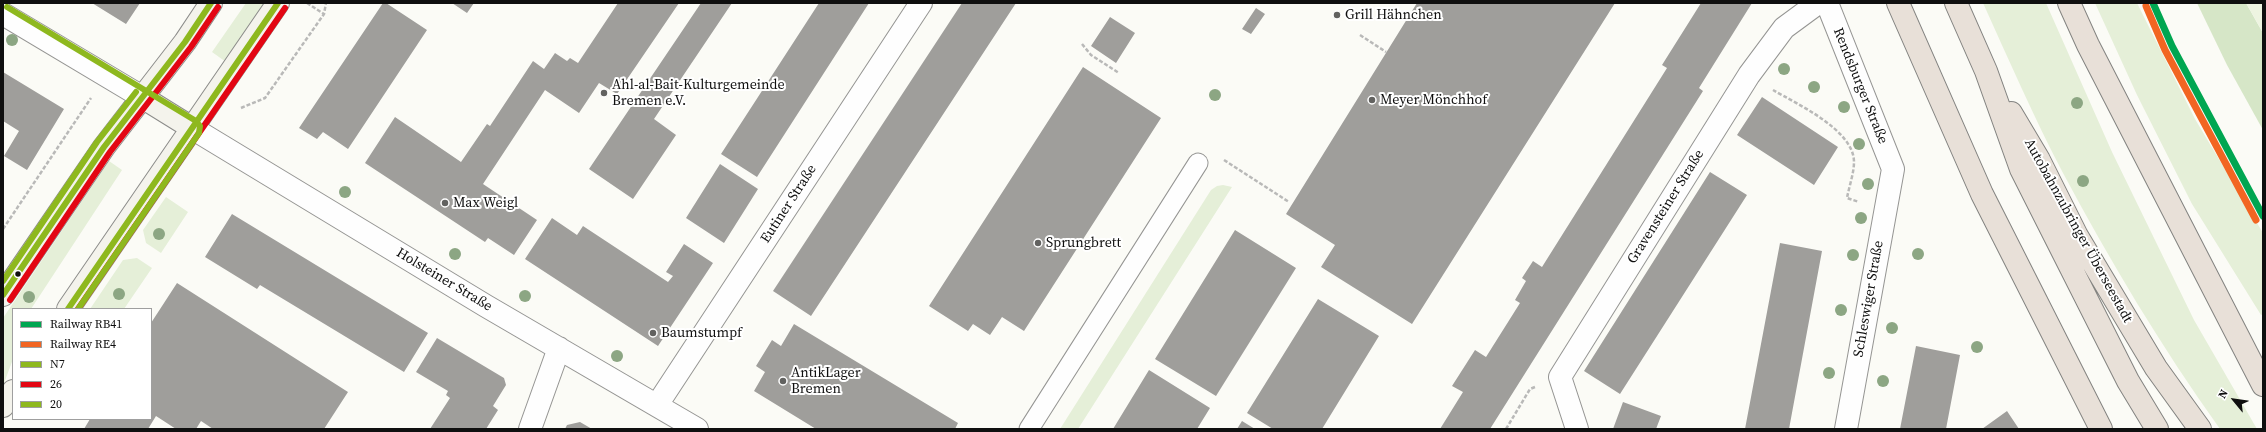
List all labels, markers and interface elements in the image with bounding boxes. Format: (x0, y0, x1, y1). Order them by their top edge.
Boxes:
place label: Grill Hähnchen (1345, 7, 1442, 23)
marker: Grill Hähnchen (1332, 10, 1342, 20)
street label: Rendsburger Straße (1829, 26, 1891, 146)
place label: Ahl-al-Bait-Kulturgemeinde Bremen e.V. (612, 77, 785, 110)
marker: Ahl-al-Bait-Kulturgemeinde Bremen e.V. (599, 88, 609, 98)
place label: Meyer Mönchhof (1380, 92, 1487, 108)
marker: Meyer Mönchhof (1367, 95, 1377, 105)
street label: Autobahnzubringer Überseestadt (2020, 136, 2136, 326)
street label: Gravensteiner Straße (1624, 147, 1708, 267)
street label: Eutiner Straße (757, 162, 821, 246)
place label: Max Weigl (453, 195, 518, 211)
marker: Max Weigl (440, 198, 450, 208)
place label: Sprungbrett (1046, 235, 1121, 251)
marker: Sprungbrett (1033, 238, 1043, 248)
street label: Schleswiger Straße (1850, 240, 1888, 358)
street label: Holsteiner Straße (393, 245, 495, 315)
unlabelled marker (13, 269, 23, 279)
legend (12, 308, 152, 420)
text: Railway RB41 (50, 316, 122, 332)
place label: Baumstumpf (661, 325, 742, 341)
marker: Baumstumpf (648, 328, 658, 338)
text: Railway RE4 (50, 336, 116, 352)
text: N7 (50, 356, 65, 372)
place label: AntikLager Bremen (791, 365, 861, 398)
text: 26 (50, 376, 62, 392)
marker: AntikLager Bremen (778, 376, 788, 386)
north arrow (2214, 380, 2254, 420)
text: N (2215, 387, 2232, 401)
text: 20 (50, 396, 62, 412)

